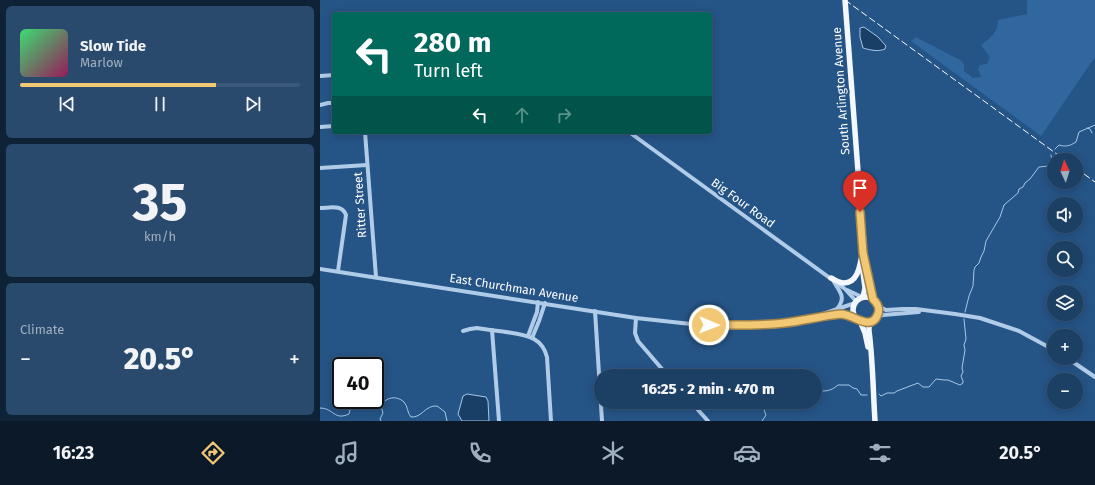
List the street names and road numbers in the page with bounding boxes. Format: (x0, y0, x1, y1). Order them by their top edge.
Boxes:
street label: South Arlington Avenue (830, 27, 852, 155)
street label: Ritter Street (351, 171, 369, 238)
street label: Big Four Road (709, 175, 777, 231)
street label: East Churchman Avenue (449, 271, 579, 305)

